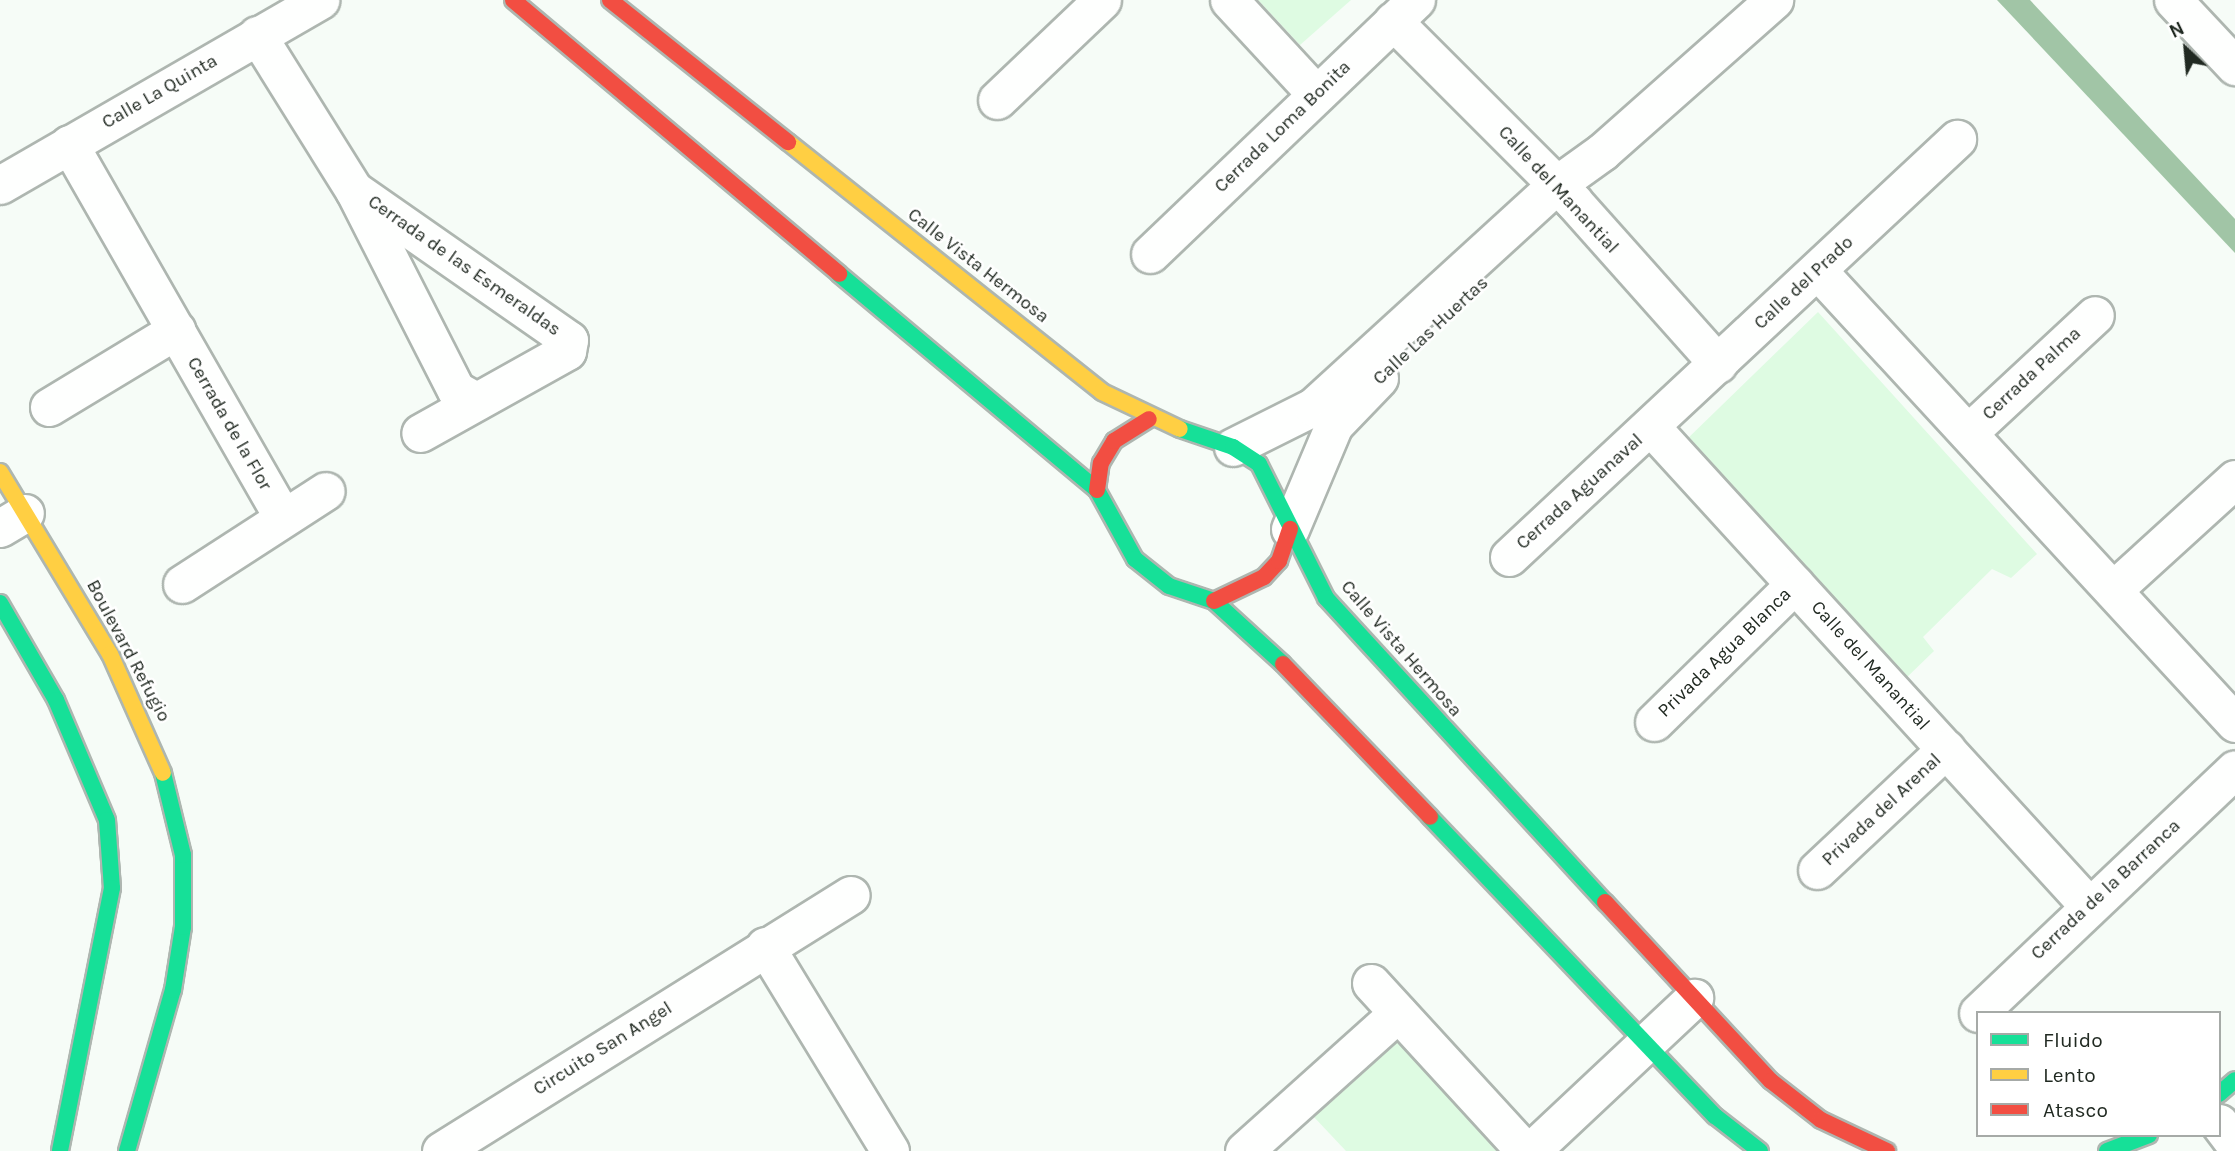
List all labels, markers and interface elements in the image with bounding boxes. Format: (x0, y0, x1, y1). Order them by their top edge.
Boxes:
north arrow (2151, 14, 2221, 84)
text: N (2166, 17, 2188, 43)
street label: Calle La Quinta (98, 50, 222, 134)
street label: Cerrada Loma Bonita (1210, 56, 1356, 198)
street label: Calle del Manantial (1493, 121, 1623, 259)
street label: Cerrada de las Esmeraldas (363, 191, 565, 341)
street label: Calle Vista Hermosa (903, 204, 1053, 328)
street label: Calle del Prado (1750, 231, 1858, 335)
street label: Calle Las Huertas (1369, 272, 1493, 390)
street label: Cerrada Palma (1978, 323, 2086, 425)
street label: Cerrada de la Flor (182, 353, 276, 495)
street label: Cerrada Aguanaval (1512, 429, 1648, 555)
street label: Boulevard Refugio (81, 576, 175, 726)
street label: Calle Vista Hermosa (1336, 576, 1466, 722)
street label: Privada Agua Blanca (1654, 583, 1796, 723)
street label: Calle del Manantial (1806, 597, 1934, 735)
street label: Privada del Arenal (1818, 749, 1946, 871)
street label: Cerrada de la Barranca (2027, 815, 2185, 965)
street label: Circuito San Angel (529, 997, 677, 1101)
legend (1976, 1011, 2221, 1137)
text: Fluido (2043, 1028, 2103, 1052)
text: Lento (2043, 1063, 2096, 1087)
text: Atasco (2043, 1098, 2108, 1122)

